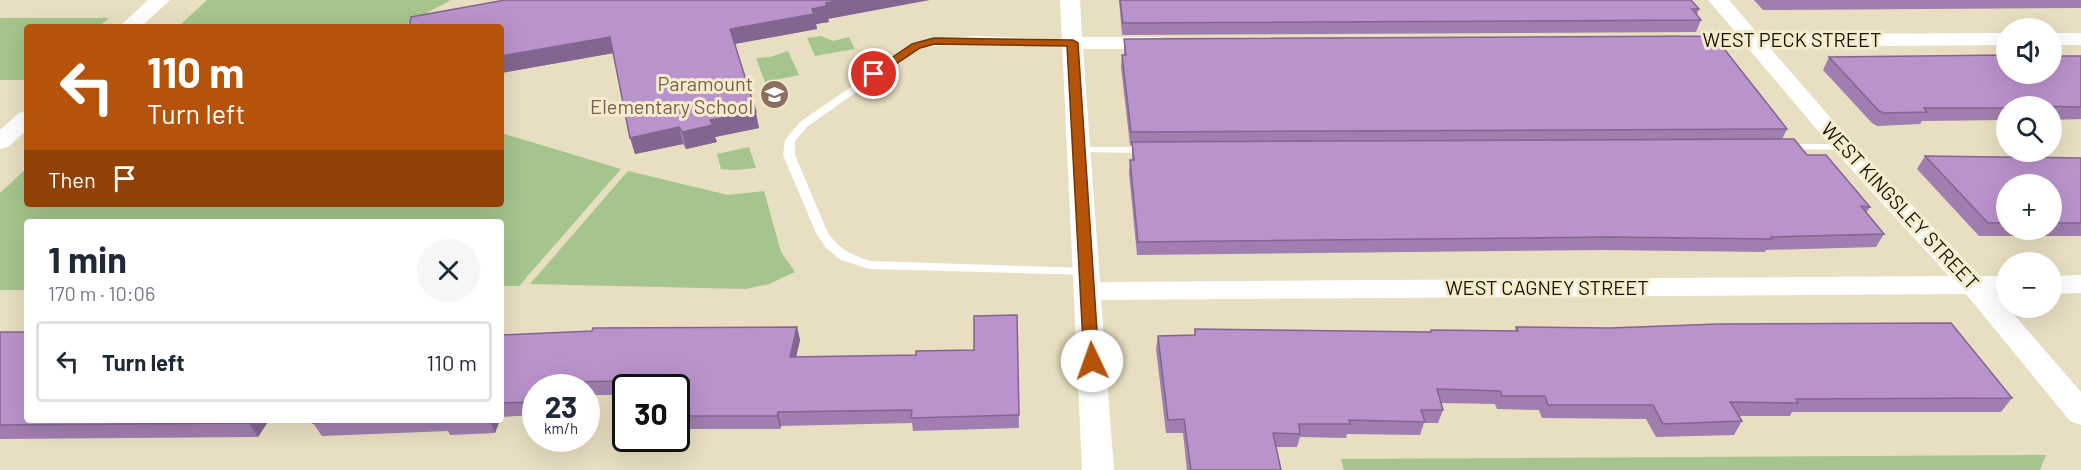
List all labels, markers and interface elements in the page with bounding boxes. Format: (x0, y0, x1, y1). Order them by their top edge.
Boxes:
map controls (1996, 18, 2062, 318)
button: sound (1996, 18, 2062, 84)
street label: WEST PECK STREET (1703, 27, 1881, 51)
text: 110 m (147, 46, 244, 96)
icon: left (48, 48, 126, 126)
pin (848, 48, 899, 99)
icon: arrive (857, 57, 890, 90)
place label: Paramount Elementary School (590, 71, 753, 118)
school or university icon: Paramount Elementary School (758, 79, 790, 111)
button: search (1996, 96, 2062, 162)
text: Turn left (147, 97, 245, 129)
street label: WEST KINGSLEY STREET (1817, 117, 1985, 294)
icon: arrive (108, 162, 141, 195)
text: Then (48, 166, 96, 192)
button: + (1996, 174, 2062, 240)
text: 1 min (48, 237, 127, 280)
button: close (417, 239, 480, 302)
button: − (1996, 252, 2062, 318)
street label: WEST CAGNEY STREET (1445, 275, 1649, 299)
text: 170 m · 10:06 (48, 281, 155, 305)
position arrow (1060, 329, 1124, 393)
icon: left (51, 345, 84, 378)
text: Turn left (102, 349, 185, 375)
text: 110 m (427, 349, 477, 375)
speed limit sign: 30 (612, 374, 690, 452)
text: 23 (545, 388, 577, 424)
text: km/h (544, 419, 578, 437)

